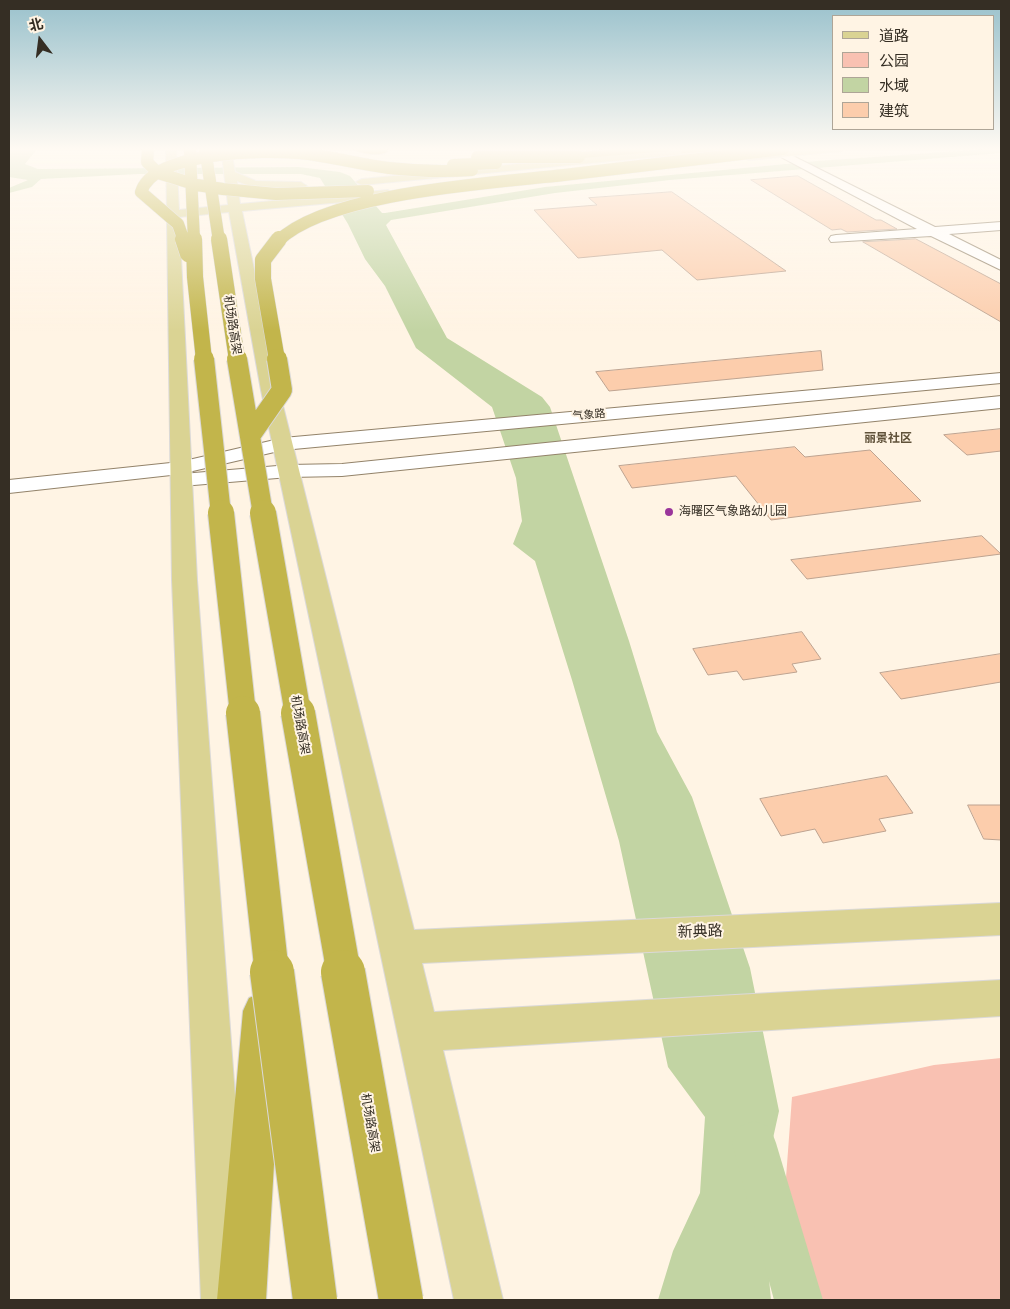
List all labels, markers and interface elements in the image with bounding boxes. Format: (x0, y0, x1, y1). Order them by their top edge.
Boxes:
north arrow (15, 15, 65, 65)
text: 北 (27, 15, 45, 35)
legend (832, 15, 995, 130)
text: 道路 (879, 27, 909, 45)
text: 公园 (879, 52, 909, 70)
text: 水域 (879, 77, 909, 95)
text: 建筑 (879, 102, 909, 120)
street label: 机场路高架 (220, 294, 244, 356)
street label: 气象路 (572, 407, 606, 423)
district label: 丽景社区 (864, 432, 912, 446)
place label: 海曙区气象路幼儿园 (679, 505, 787, 519)
marker: 海曙区气象路幼儿园 (663, 506, 675, 518)
street label: 机场路高架 (288, 694, 312, 756)
street label: 新典路 (677, 922, 723, 942)
street label: 机场路高架 (358, 1092, 382, 1154)

